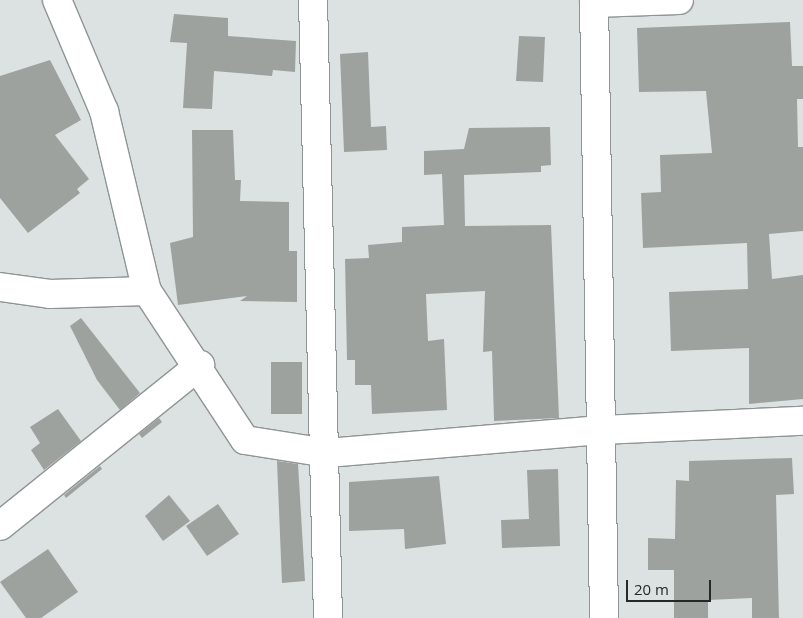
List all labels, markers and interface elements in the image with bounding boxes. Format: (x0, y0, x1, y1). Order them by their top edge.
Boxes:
scale bar (628, 570, 713, 602)
text: 20 m (634, 579, 669, 599)

